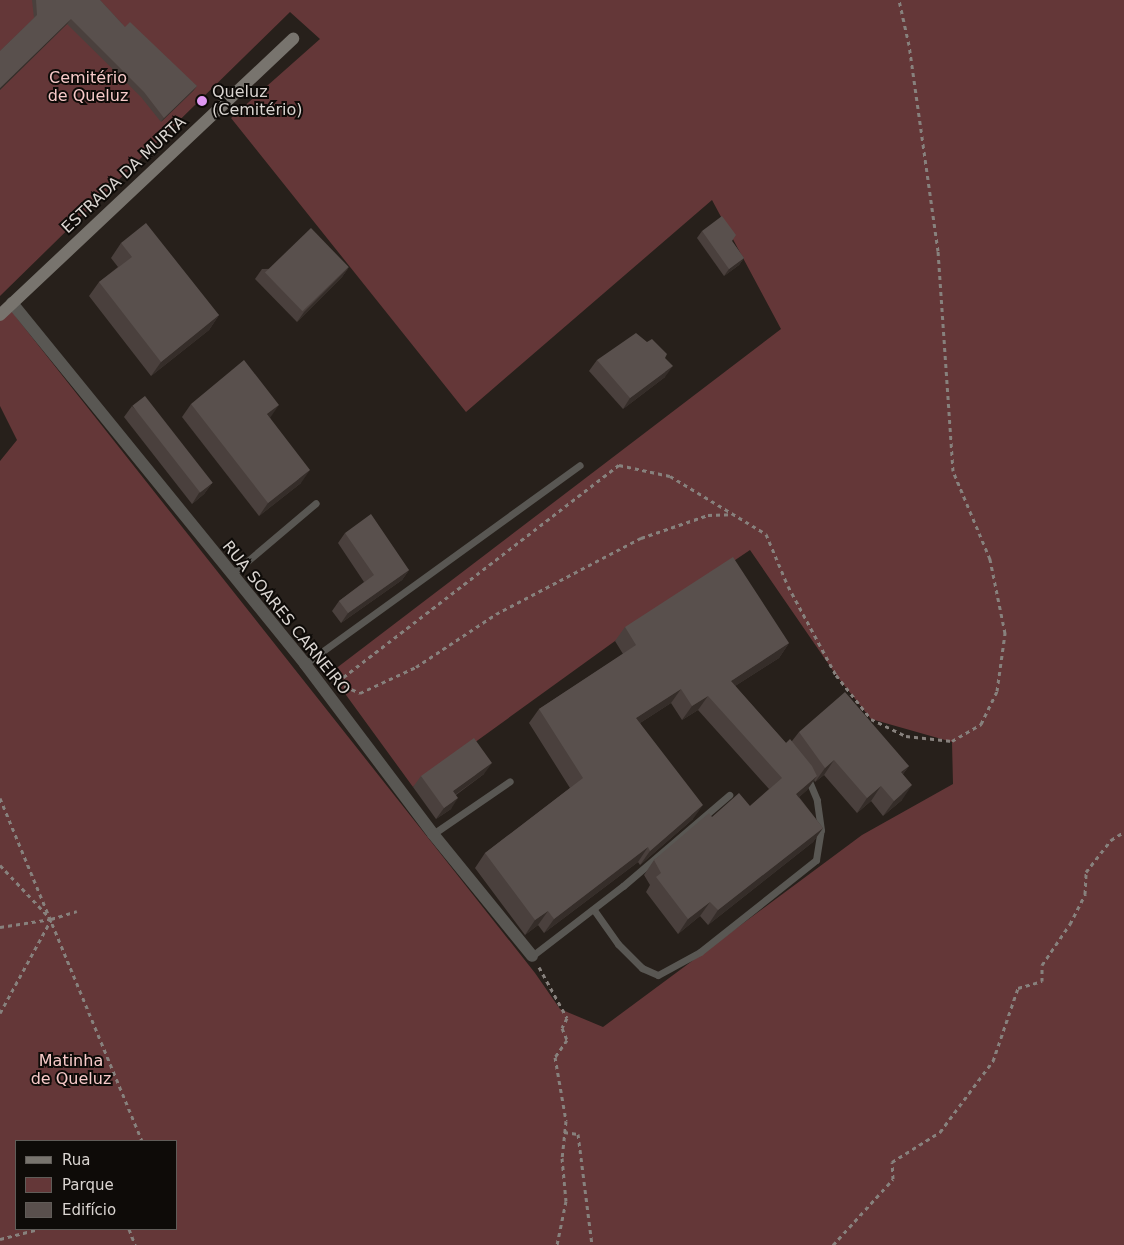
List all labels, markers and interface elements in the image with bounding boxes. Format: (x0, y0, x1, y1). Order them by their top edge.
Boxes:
park label: Cemitério de Queluz (48, 68, 128, 106)
place label: Queluz (Cemitério) (212, 82, 302, 120)
marker: Queluz (Cemitério) (196, 95, 208, 107)
street label: ESTRADA DA MURTA (58, 113, 190, 237)
street label: RUA SOARES CARNEIRO (218, 537, 354, 699)
park label: Matinha de Queluz (31, 1051, 111, 1089)
legend (15, 1140, 178, 1230)
text: Rua (62, 1151, 90, 1169)
text: Parque (62, 1176, 114, 1194)
text: Edifício (62, 1201, 116, 1219)

